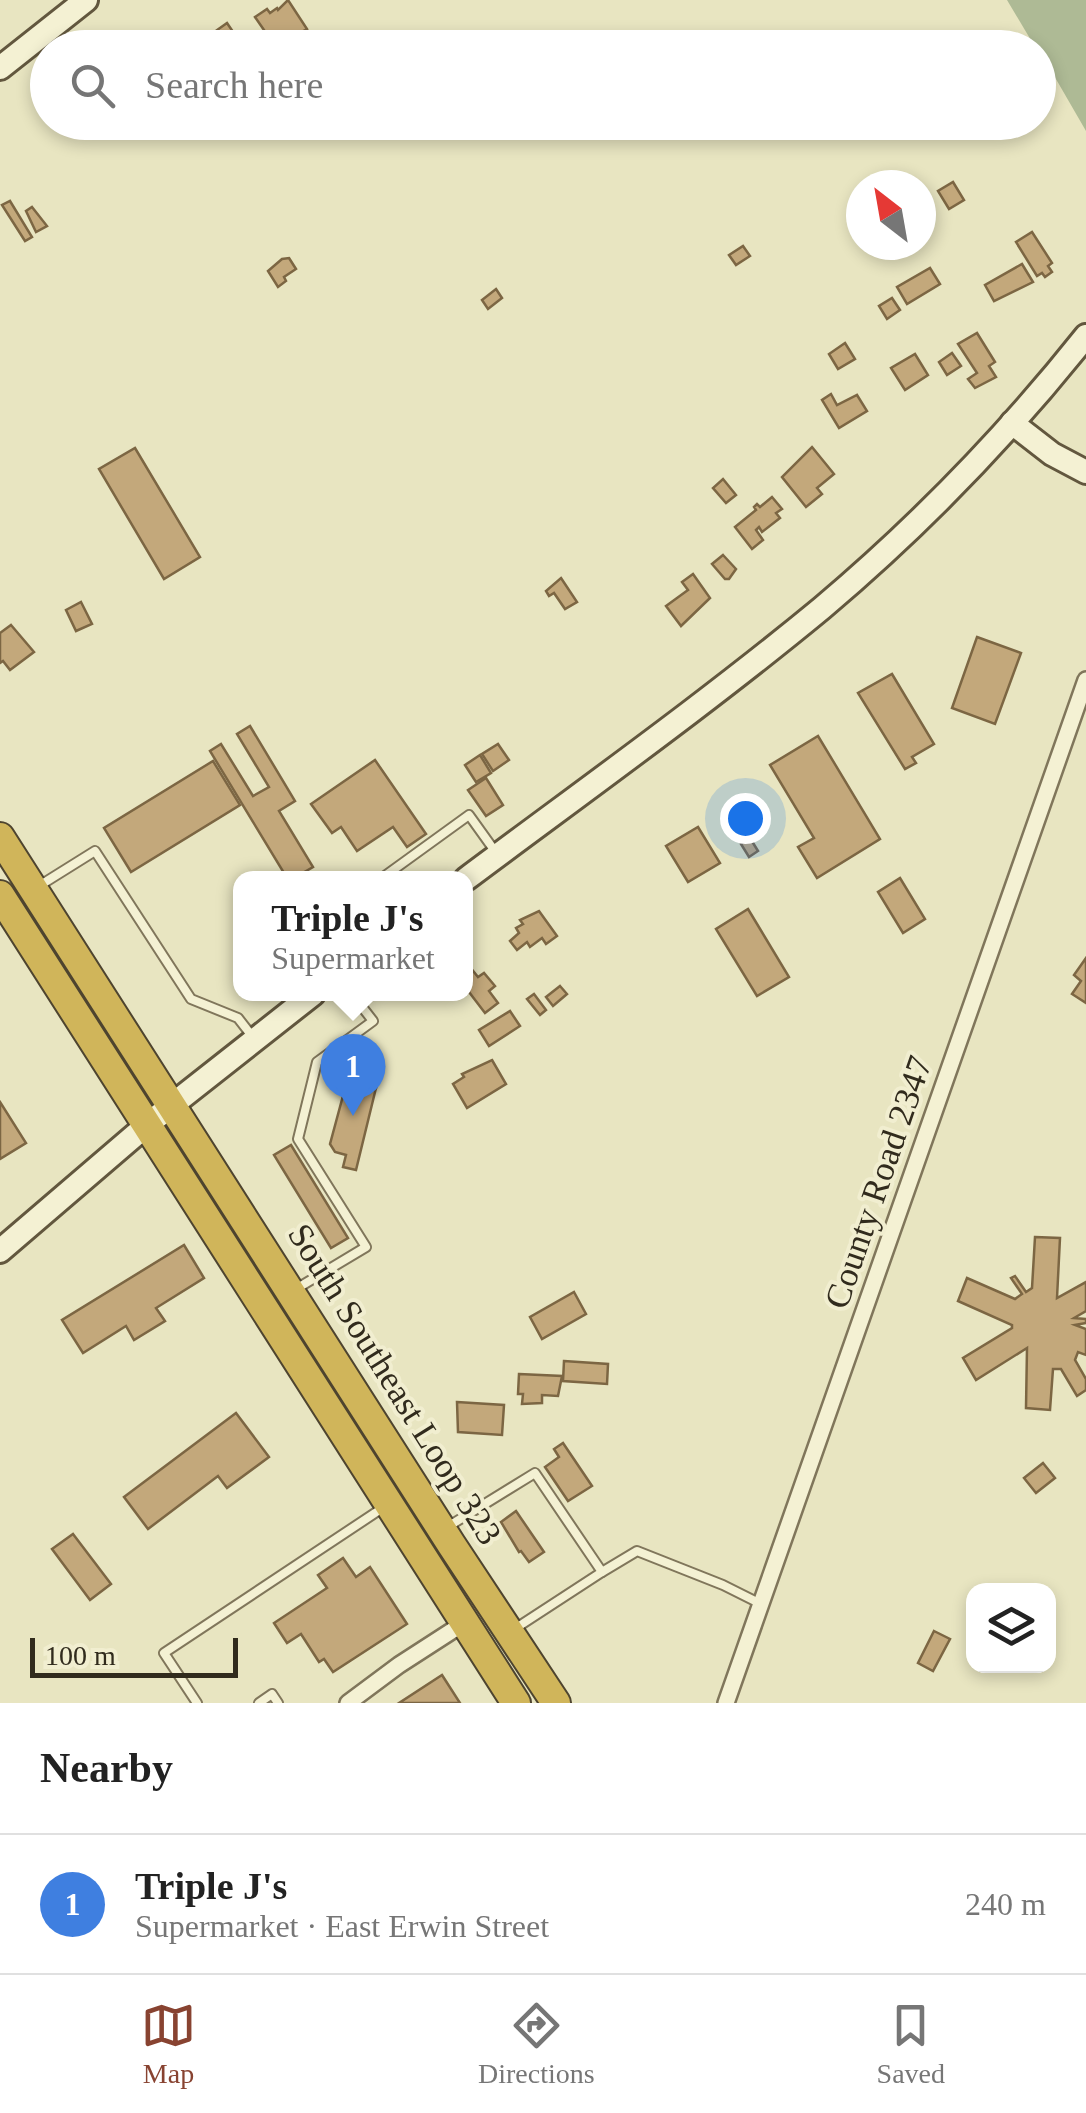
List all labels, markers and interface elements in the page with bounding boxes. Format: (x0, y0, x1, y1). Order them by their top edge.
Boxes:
search box (30, 30, 1056, 140)
icon: search (65, 58, 120, 113)
text: Search here (145, 64, 323, 106)
north arrow (846, 170, 936, 260)
your location (720, 793, 771, 844)
popup (233, 871, 473, 1001)
text: Triple J's (271, 897, 424, 939)
text: Supermarket (271, 940, 435, 976)
pin: 1 (320, 1034, 386, 1116)
street label: County Road 2347 (817, 1051, 940, 1314)
street label: South Southeast Loop 323 (280, 1217, 509, 1552)
map controls (966, 1583, 1056, 1673)
button: layers (966, 1583, 1056, 1673)
scale bar (30, 1633, 238, 1678)
text: 100 m (45, 1640, 116, 1671)
text: Nearby (40, 1745, 173, 1791)
text: Triple J's (135, 1865, 287, 1907)
text: 1 (65, 1886, 81, 1922)
text: 240 m (965, 1886, 1046, 1922)
text: Supermarket · East Erwin Street (135, 1908, 549, 1944)
tab: Map (141, 1998, 196, 2090)
tab: Directions (478, 1998, 595, 2090)
tab: Saved (877, 1998, 945, 2090)

